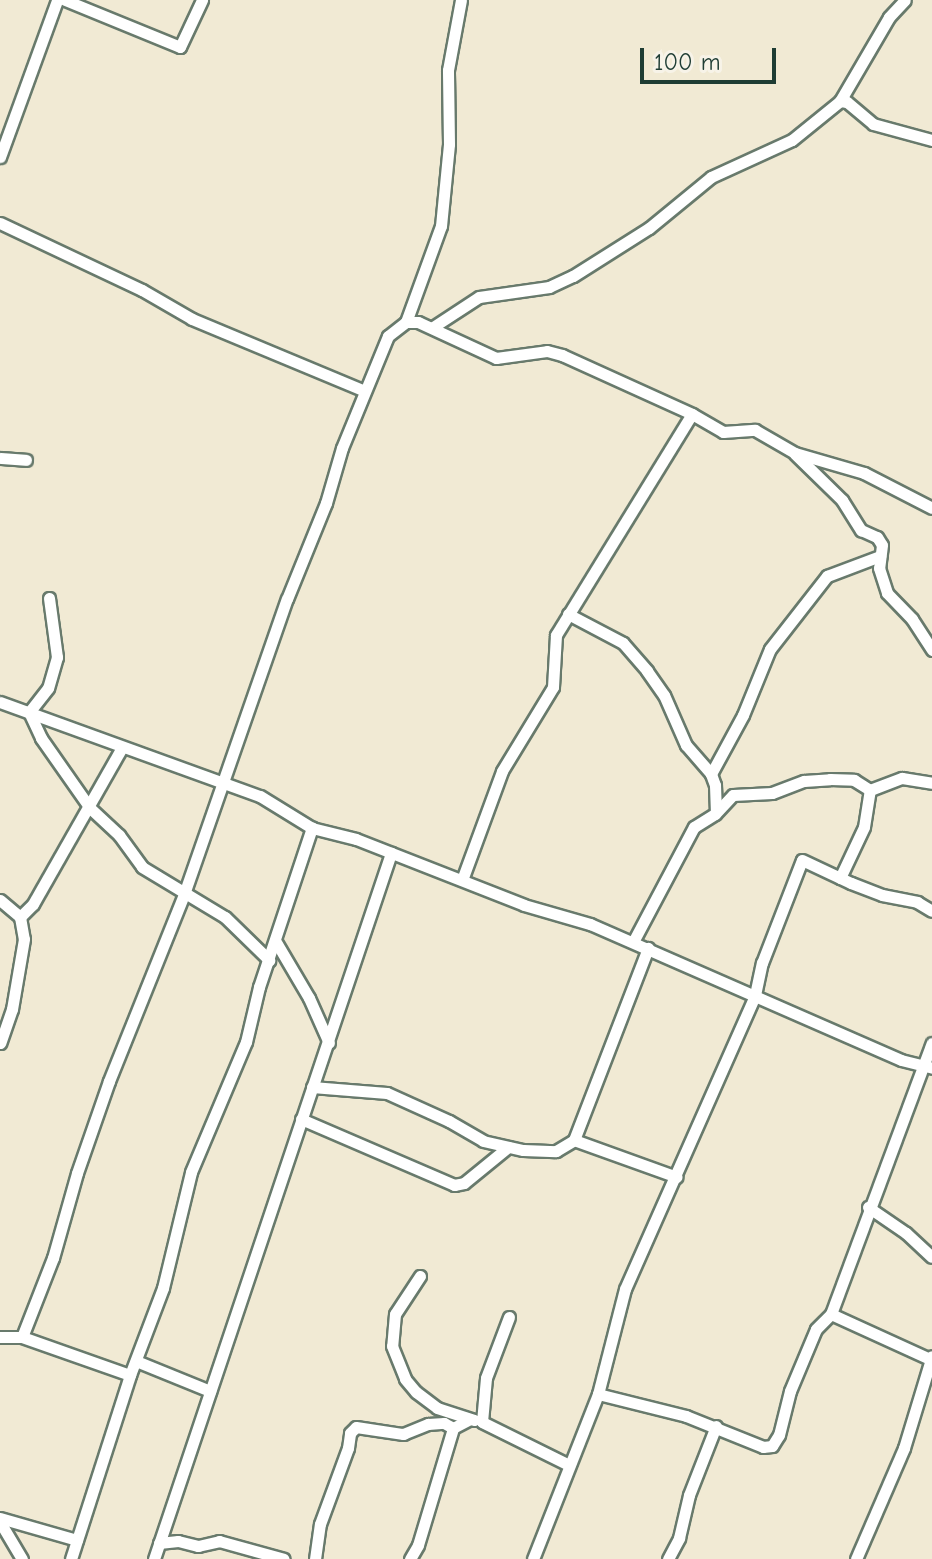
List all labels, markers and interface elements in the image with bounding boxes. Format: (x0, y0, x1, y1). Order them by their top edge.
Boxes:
scale bar (644, 32, 780, 82)
text: 100 m (654, 48, 721, 76)

